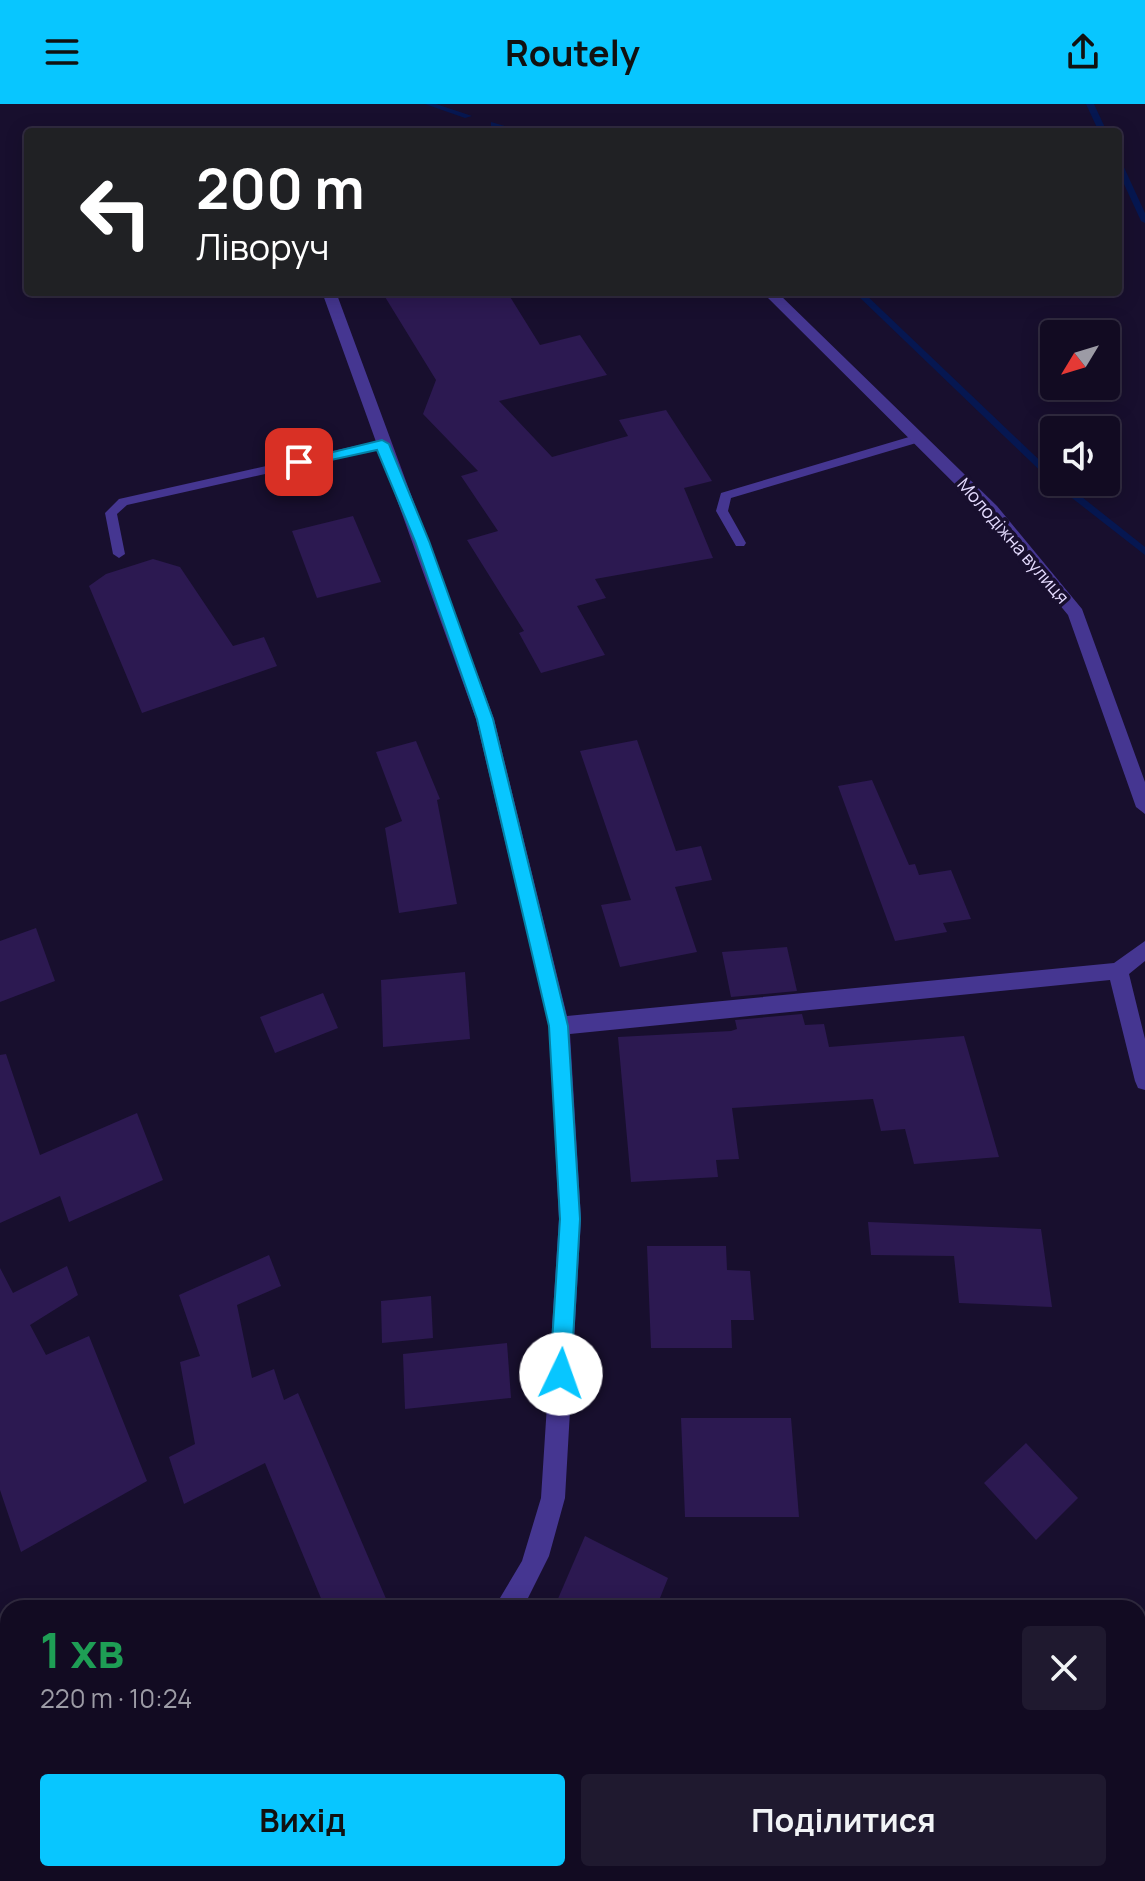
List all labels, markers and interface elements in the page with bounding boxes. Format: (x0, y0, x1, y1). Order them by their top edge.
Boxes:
text: Routely (505, 28, 640, 77)
icon: menu (40, 30, 84, 74)
icon: share (1061, 30, 1105, 74)
text: 200 m (196, 149, 365, 226)
icon: left (64, 160, 168, 264)
text: Ліворуч (196, 222, 329, 271)
north arrow (1040, 320, 1120, 400)
map controls (1040, 320, 1120, 496)
button: sound (1040, 416, 1120, 496)
pin (265, 428, 333, 496)
icon: arrive (277, 440, 321, 484)
street label: Молодіжна вулиця (953, 472, 1075, 608)
position arrow (519, 1332, 603, 1416)
text: 1 хв (40, 1617, 124, 1682)
button: close (1022, 1626, 1106, 1710)
text: 220 m · 10:24 (40, 1680, 192, 1716)
button: Вихід (40, 1774, 565, 1866)
button: Поділитися (581, 1774, 1106, 1866)

